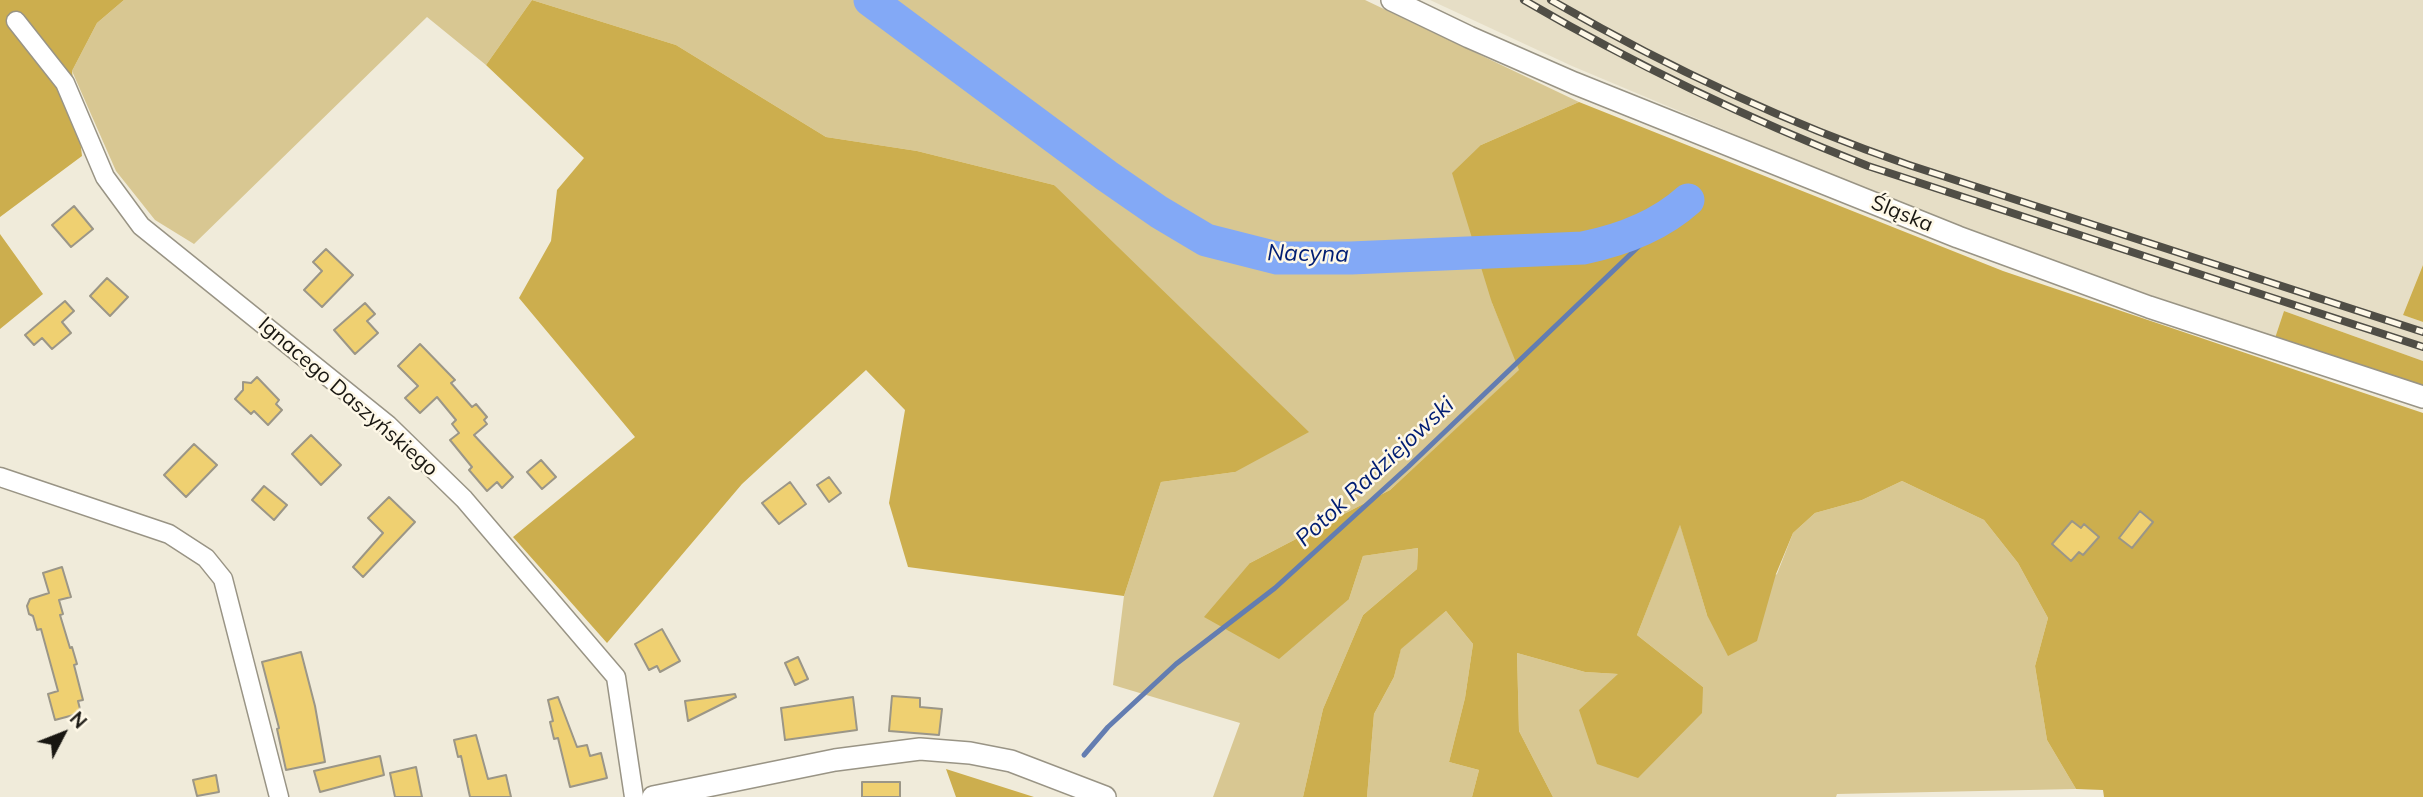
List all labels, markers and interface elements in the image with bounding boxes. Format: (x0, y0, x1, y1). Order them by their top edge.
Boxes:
street label: Śląska (1867, 190, 1937, 238)
water label: Nacyna (1267, 239, 1349, 269)
street label: Ignacego Daszyńskiego (253, 312, 443, 482)
water label: Potok Radziejowski (1290, 391, 1460, 553)
north arrow (28, 699, 98, 769)
text: N (65, 707, 92, 733)

